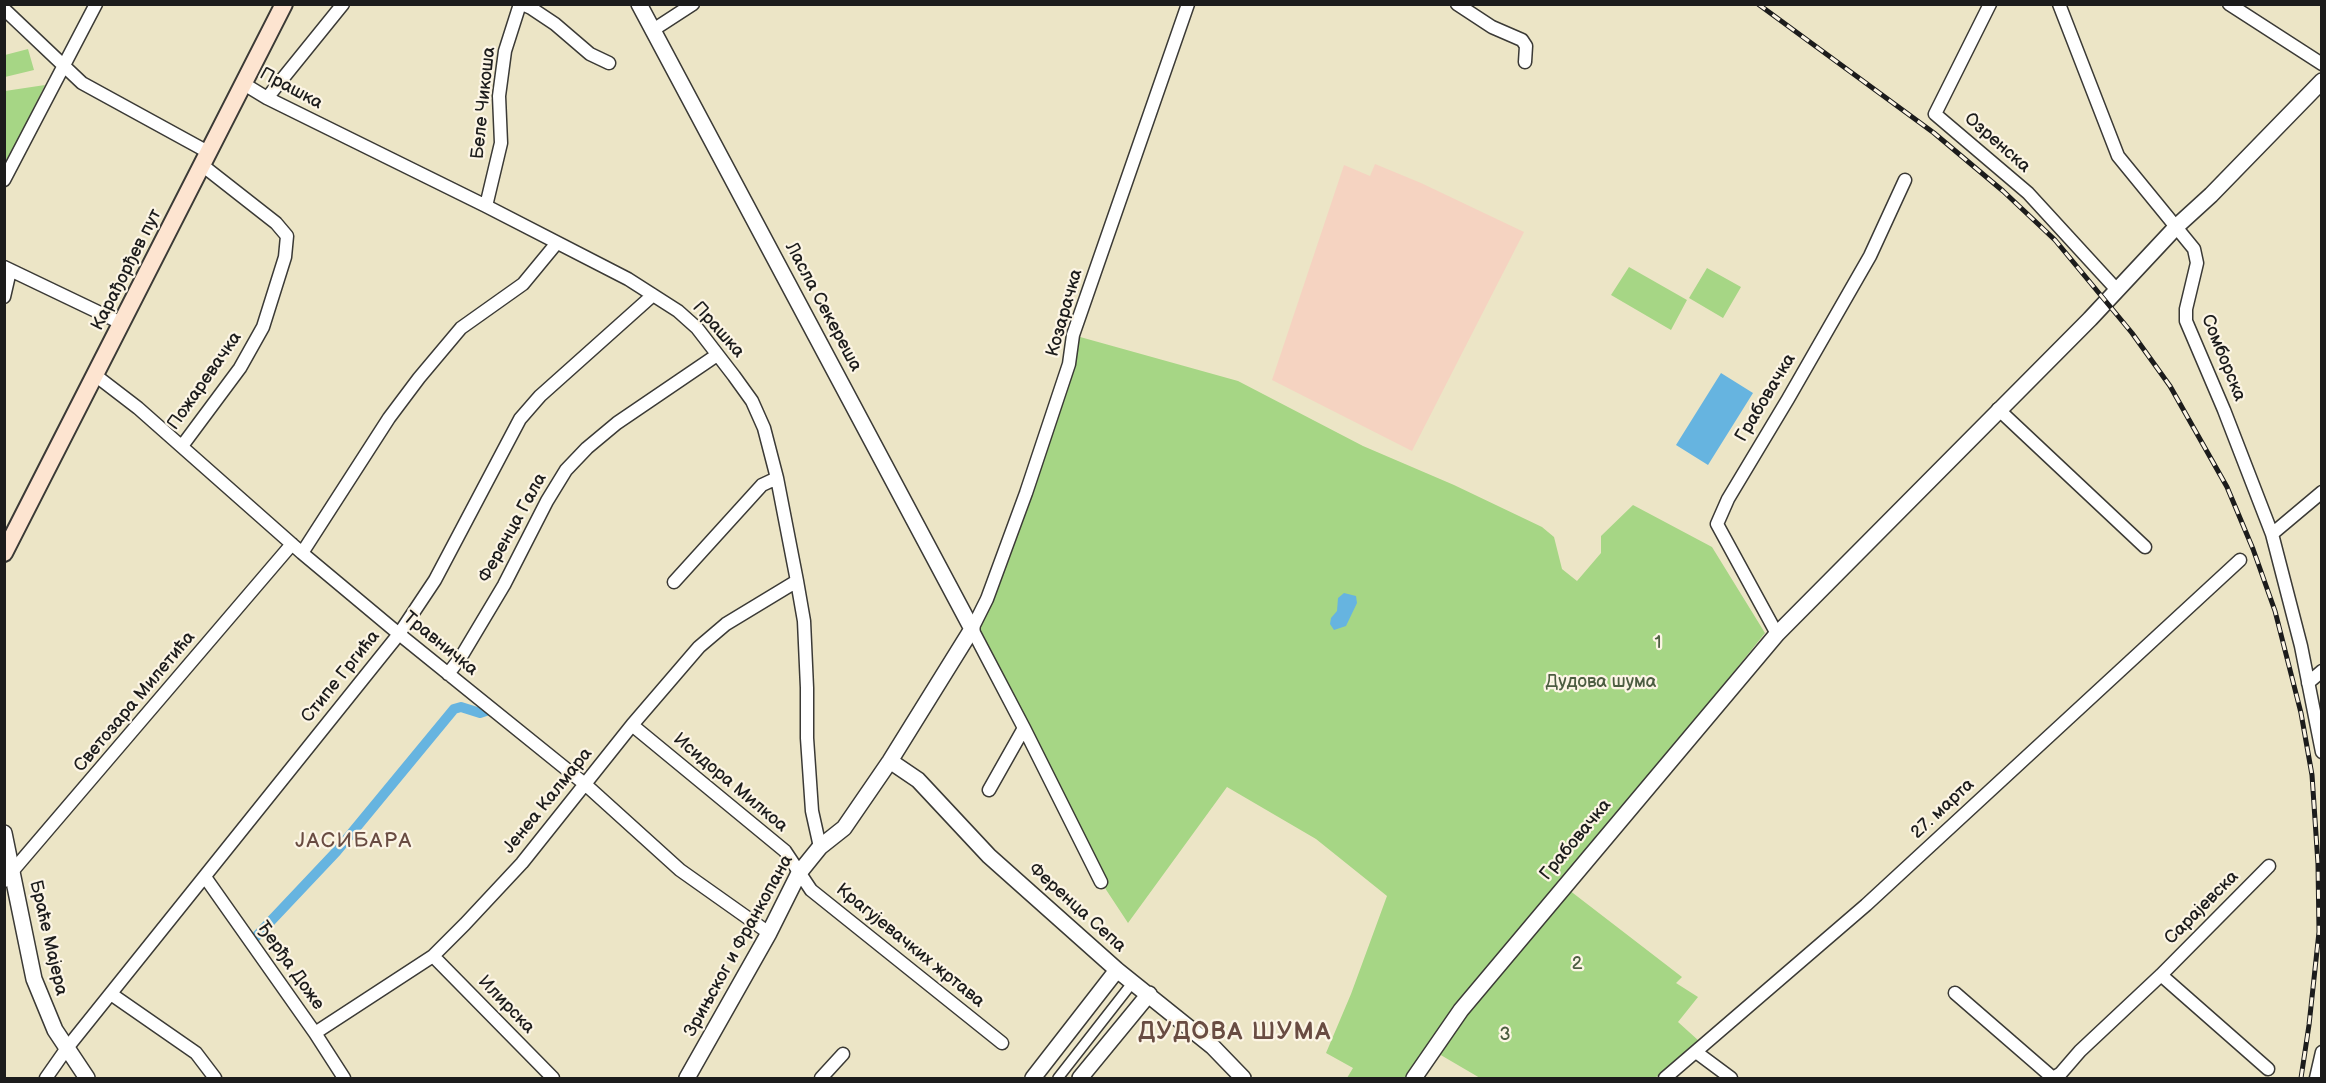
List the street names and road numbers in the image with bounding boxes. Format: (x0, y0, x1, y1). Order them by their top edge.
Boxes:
street label: Беле Чикоша (467, 46, 501, 160)
street label: Прашка (256, 63, 326, 115)
street label: Озренска (1959, 108, 2035, 178)
street label: Карађорђев пут (87, 206, 167, 334)
street label: Ласла Секереша (780, 239, 866, 375)
street label: Козарачка (1042, 267, 1088, 359)
street label: Прашка (687, 297, 749, 363)
street label: Сомборска (2196, 311, 2250, 405)
street label: Пожаревачка (163, 328, 247, 434)
street label: Грабовачка (1731, 350, 1801, 446)
street label: Ференца Гала (474, 469, 552, 587)
street label: Травничка (398, 607, 482, 681)
street label: Стипе Гргића (297, 626, 385, 728)
street label: Светозара Милетића (70, 627, 200, 777)
street label: Исидора Милкоа (668, 729, 792, 837)
street label: Јенеа Калмара (499, 744, 597, 858)
street label: 27. марта (1907, 774, 1979, 844)
street label: Грабовачка (1536, 795, 1616, 885)
street label: Зрињског и Франкопана (680, 851, 798, 1041)
street label: Ференца Сепа (1024, 859, 1130, 957)
street label: Сарајевска (2160, 866, 2244, 950)
street label: Браће Мајера (24, 878, 72, 998)
street label: Крагујевачких жртава (831, 879, 989, 1013)
street label: Ђерђа Доже (252, 918, 328, 1014)
street label: Илирска (473, 971, 539, 1039)

